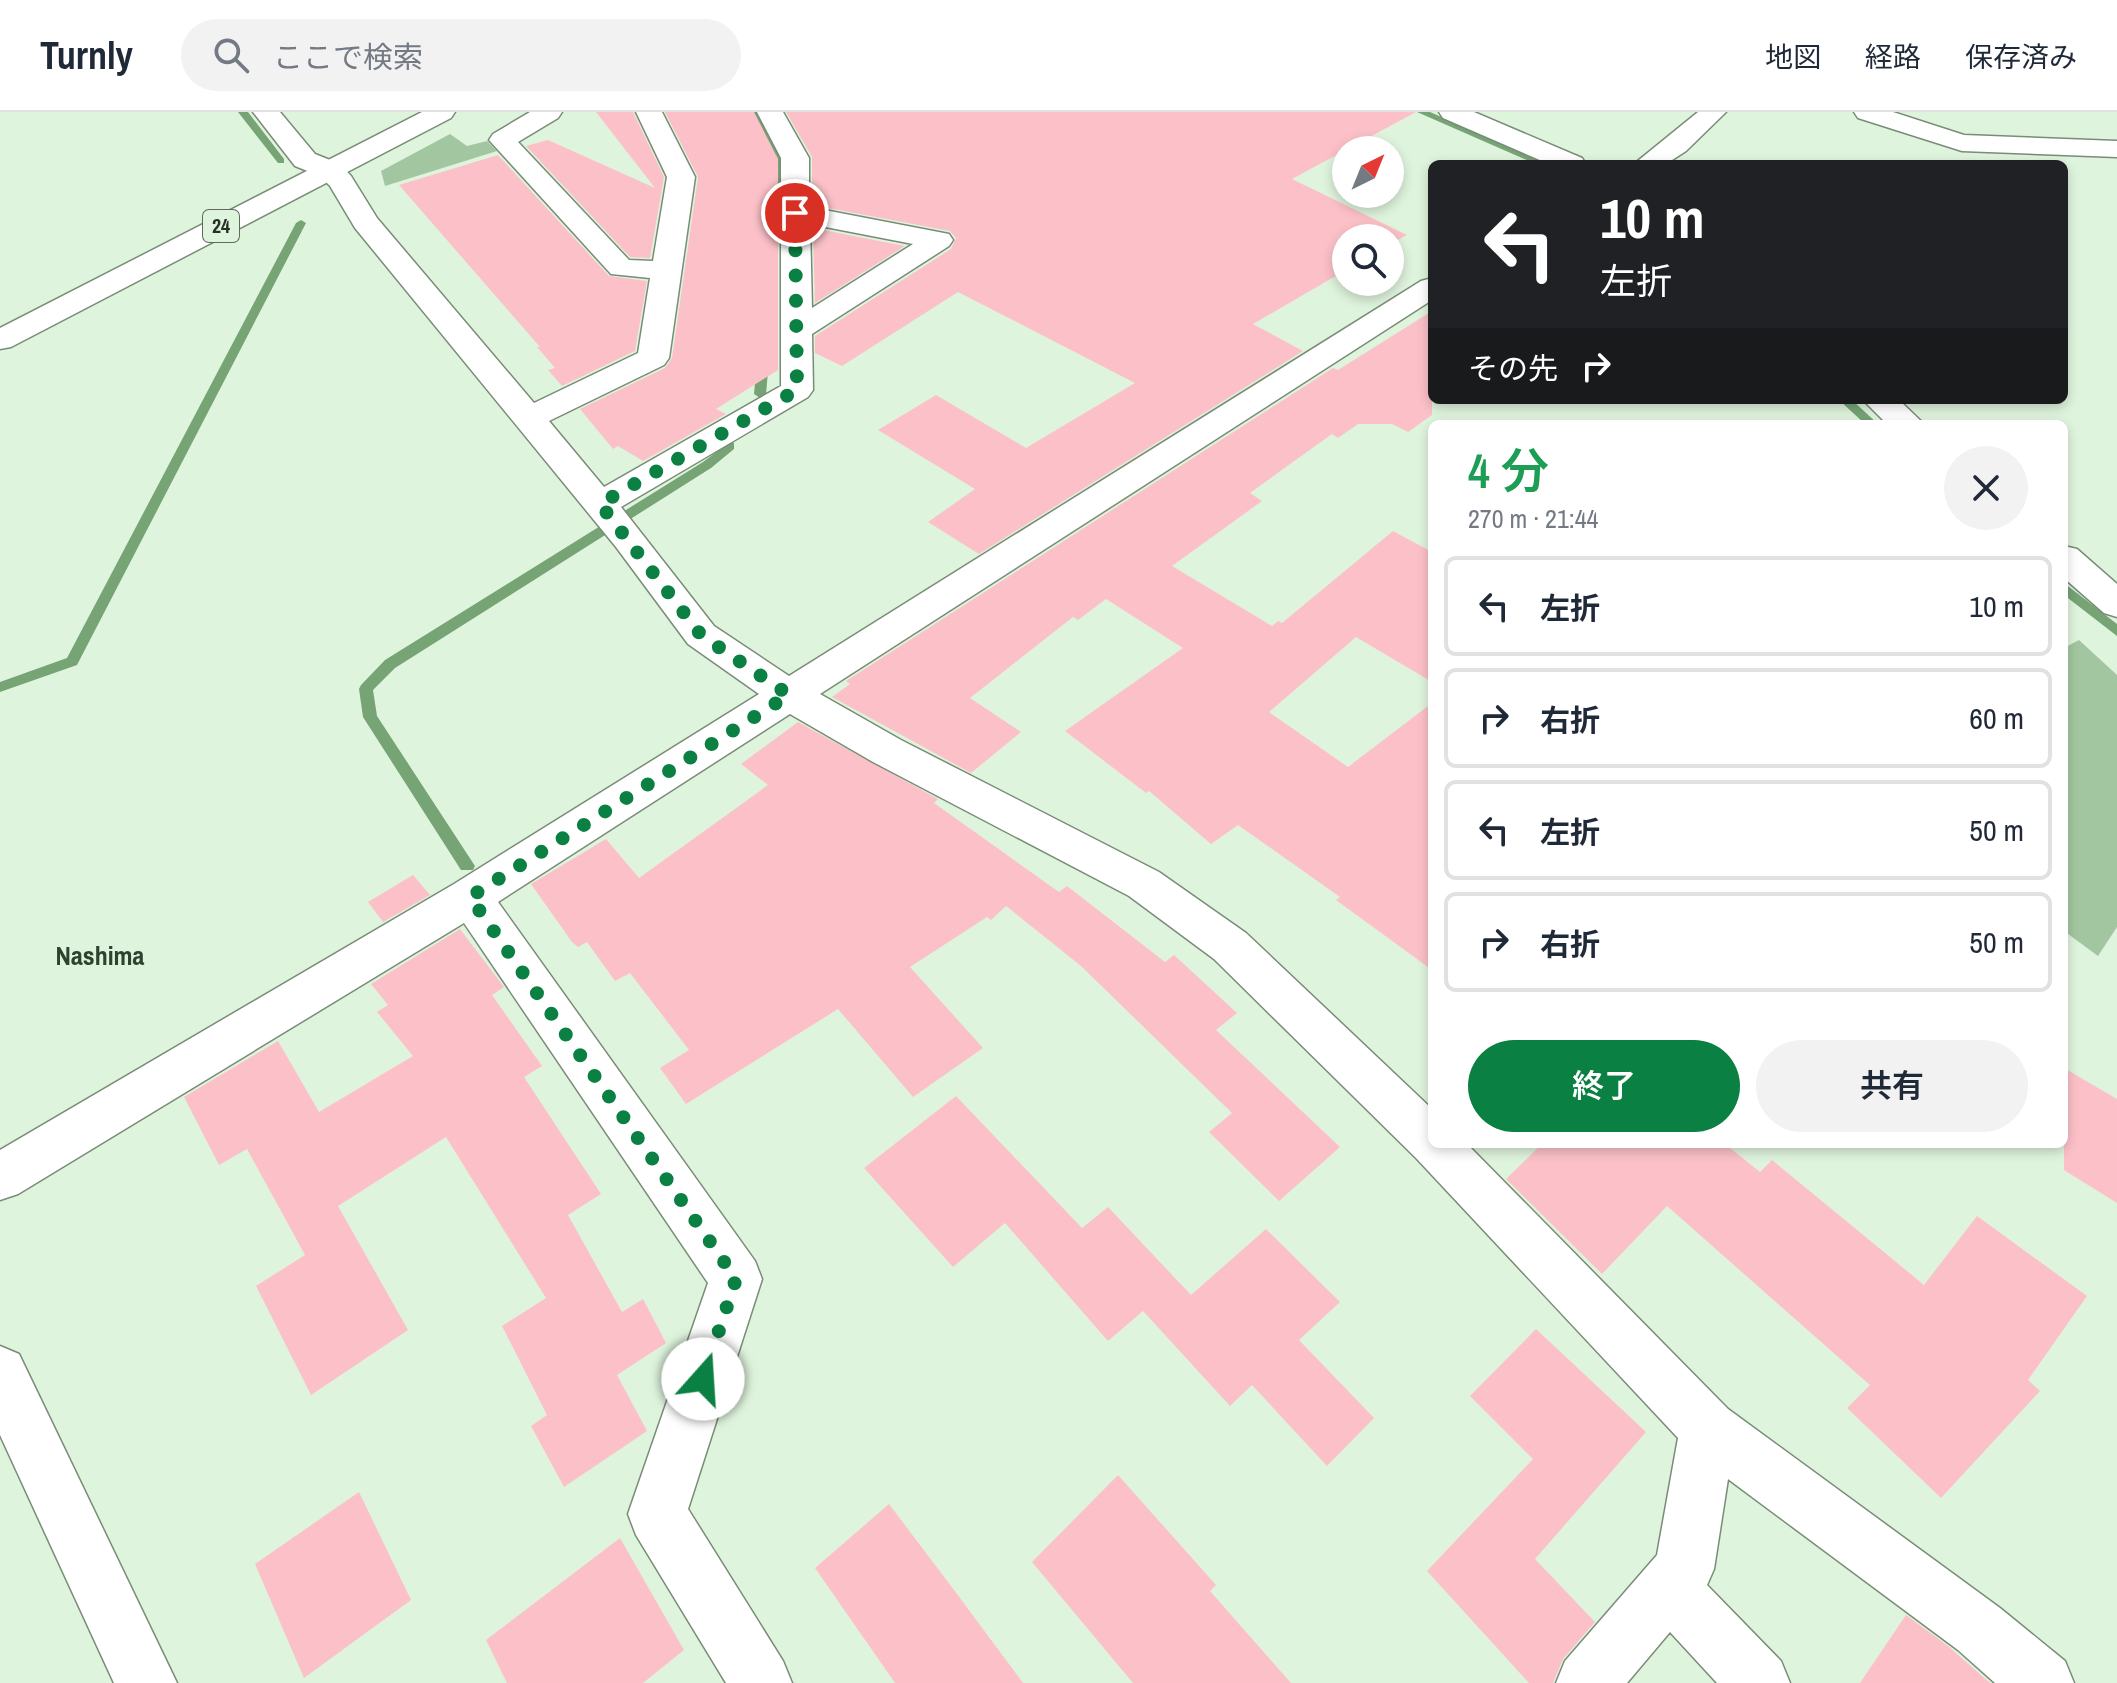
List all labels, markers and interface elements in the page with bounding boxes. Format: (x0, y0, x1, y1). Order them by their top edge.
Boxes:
search box (181, 19, 741, 91)
text: Turnly (40, 30, 133, 81)
icon: search (209, 33, 253, 77)
text: ここで検索 (273, 37, 423, 77)
text: 地図 (1765, 38, 1821, 76)
text: 経路 (1865, 38, 1921, 76)
text: 保存済み (1965, 38, 2077, 76)
north arrow (1332, 136, 1404, 208)
map controls (1332, 136, 1404, 296)
pin (761, 179, 829, 247)
text: 10 m (1600, 180, 1705, 255)
icon: arrive (773, 191, 817, 235)
icon: left (1468, 192, 1572, 296)
road number: 24 (203, 210, 239, 242)
button: search (1332, 224, 1404, 296)
text: 左折 (1600, 257, 1672, 305)
icon: right (1574, 344, 1618, 388)
text: その先 (1468, 348, 1558, 388)
text: 4 分 (1468, 438, 1549, 503)
button: close (1944, 446, 2028, 530)
text: 270 m · 21:44 (1468, 501, 1598, 536)
icon: left (1472, 584, 1516, 628)
text: 10 m (1969, 586, 2024, 626)
text: 左折 (1540, 588, 1600, 628)
icon: right (1472, 696, 1516, 740)
text: 60 m (1969, 698, 2024, 738)
text: 右折 (1540, 700, 1600, 740)
icon: left (1472, 808, 1516, 852)
text: 50 m (1969, 810, 2024, 850)
text: 左折 (1540, 812, 1600, 852)
icon: right (1472, 920, 1516, 964)
text: 50 m (1969, 922, 2024, 962)
text: 右折 (1540, 924, 1600, 964)
district label: Nashima (56, 938, 145, 973)
button: 終了 (1468, 1040, 1740, 1132)
button: 共有 (1756, 1040, 2028, 1132)
position arrow (661, 1337, 745, 1421)

